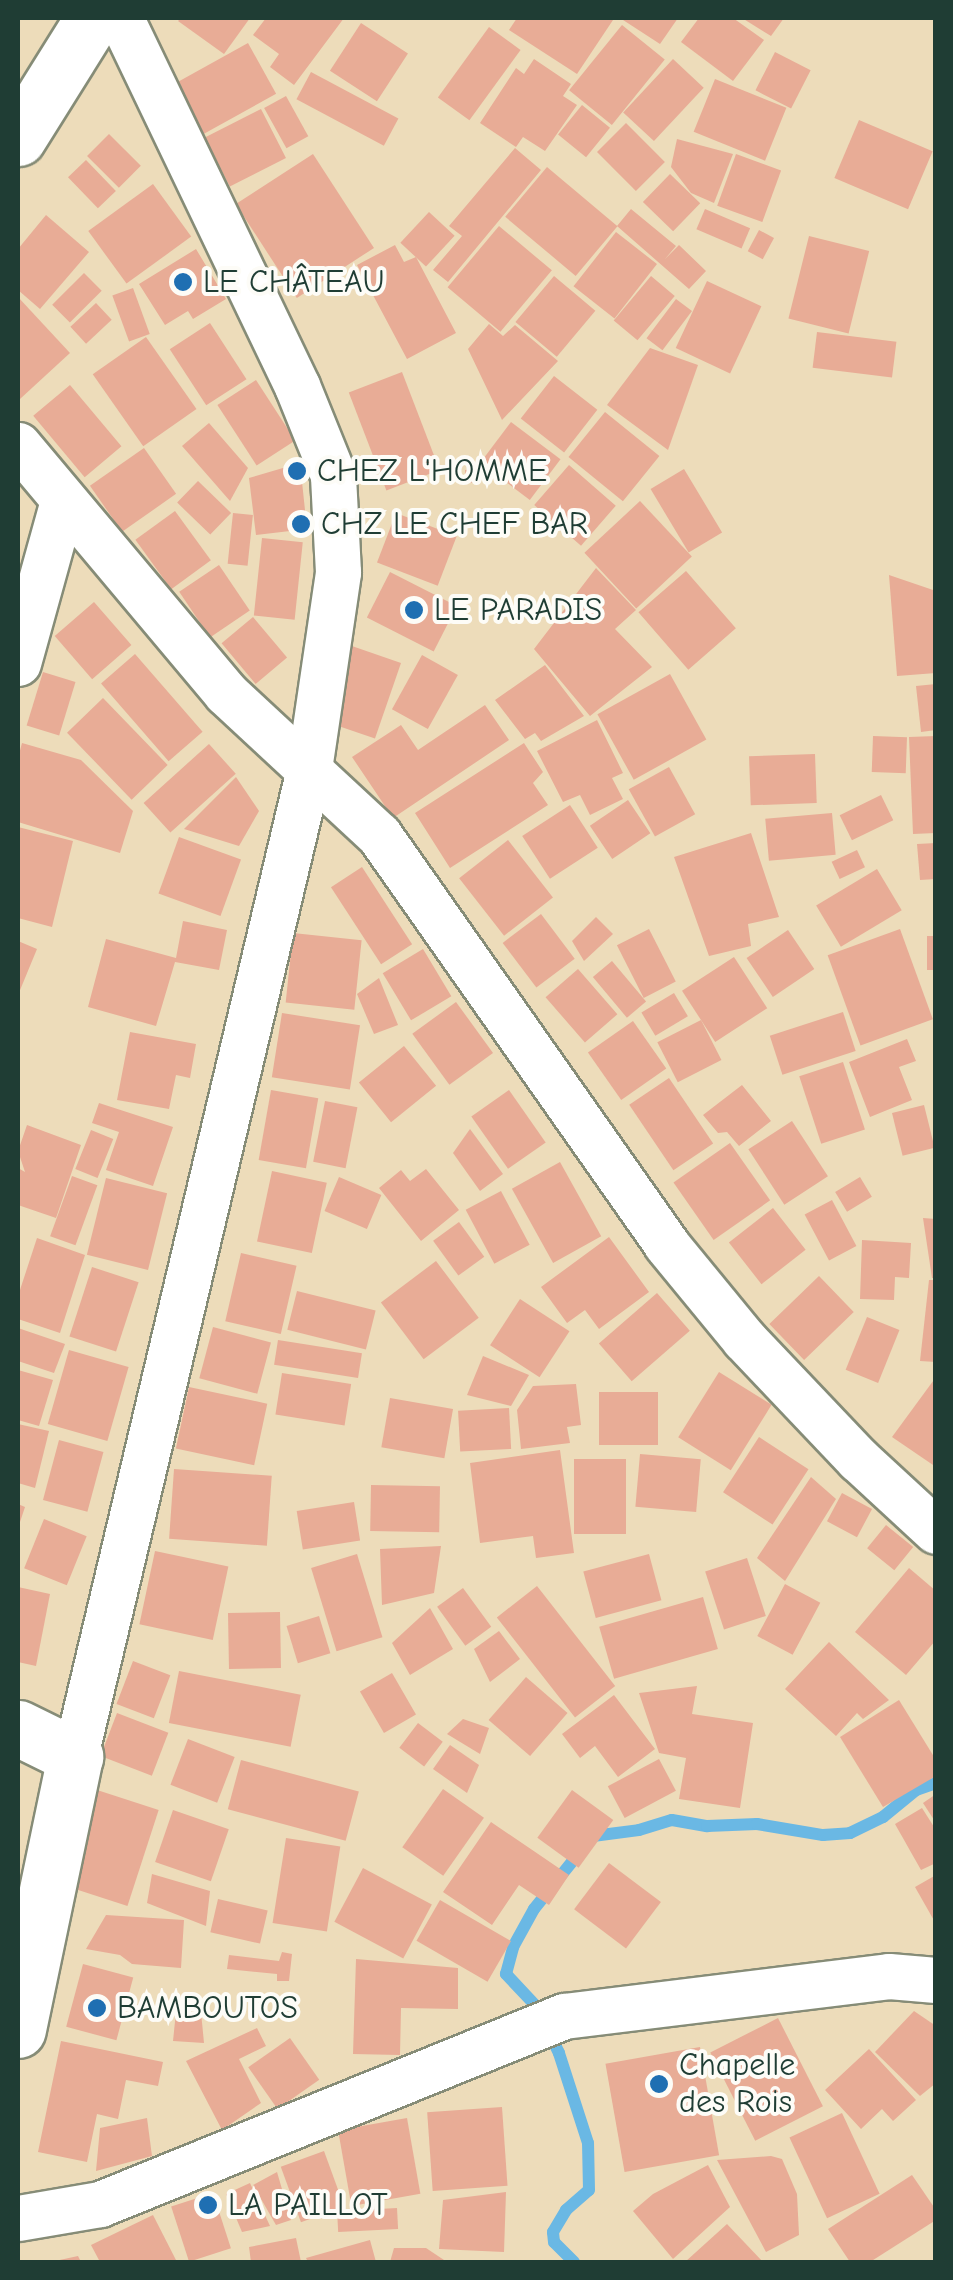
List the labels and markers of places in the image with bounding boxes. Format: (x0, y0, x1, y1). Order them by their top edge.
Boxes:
place label: LE CHÂTEAU (203, 263, 385, 301)
marker: LE CHÂTEAU (172, 271, 194, 293)
place label: CHEZ L'HOMME (317, 452, 547, 490)
marker: CHEZ L'HOMME (286, 460, 308, 482)
place label: CHZ LE CHEF BAR (321, 505, 588, 543)
marker: CHZ LE CHEF BAR (290, 513, 312, 535)
place label: LE PARADIS (434, 591, 602, 629)
marker: LE PARADIS (403, 599, 425, 621)
place label: BAMBOUTOS (117, 1989, 298, 2027)
marker: BAMBOUTOS (86, 1997, 108, 2019)
place label: Chapelle des Rois (679, 2047, 795, 2122)
marker: Chapelle des Rois (648, 2073, 670, 2095)
place label: LA PAILLOT (228, 2186, 388, 2224)
marker: LA PAILLOT (197, 2194, 219, 2216)

